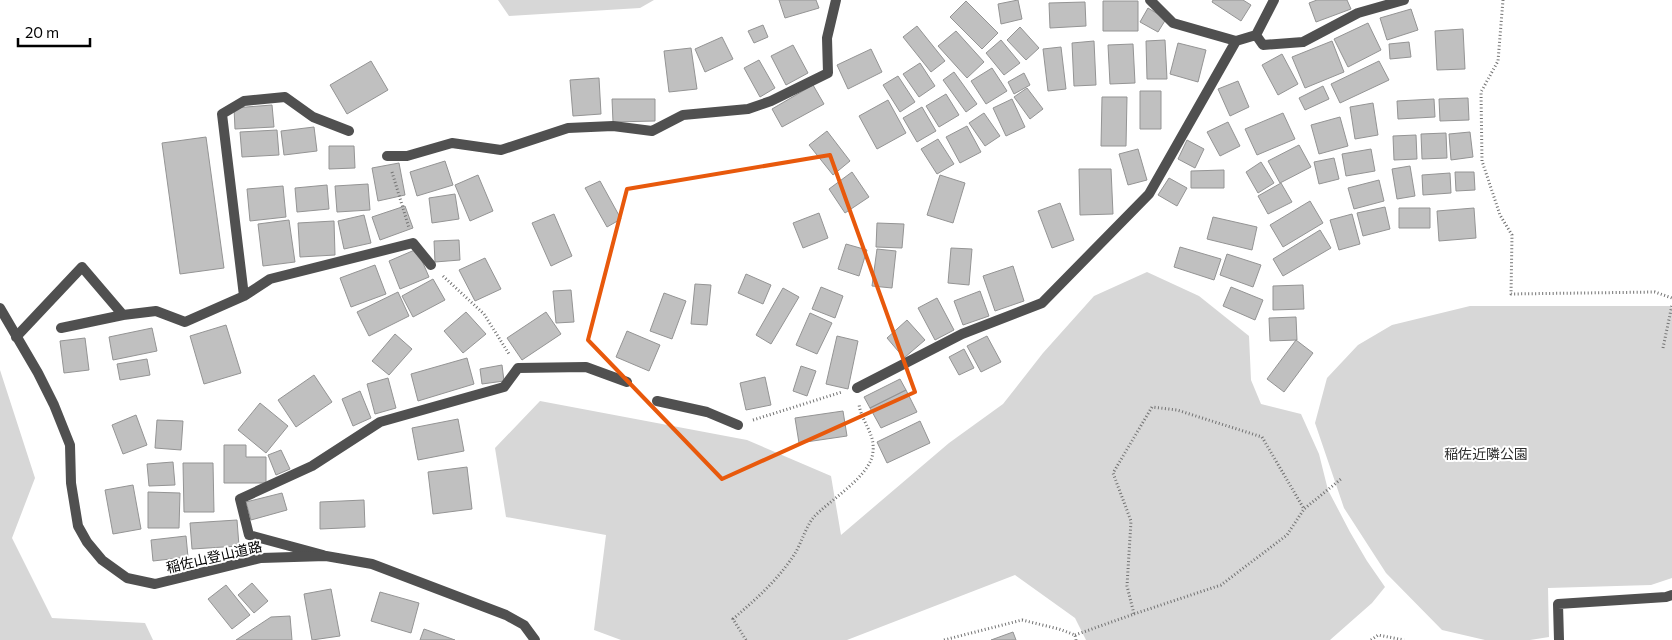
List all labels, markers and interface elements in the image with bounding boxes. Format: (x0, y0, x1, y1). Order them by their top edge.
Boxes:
scale bar (18, 15, 90, 47)
text: 20 m (25, 23, 59, 41)
park label: 稲佐近隣公園 (1444, 445, 1528, 462)
street label: 稲佐山登山道路 (164, 537, 264, 576)

